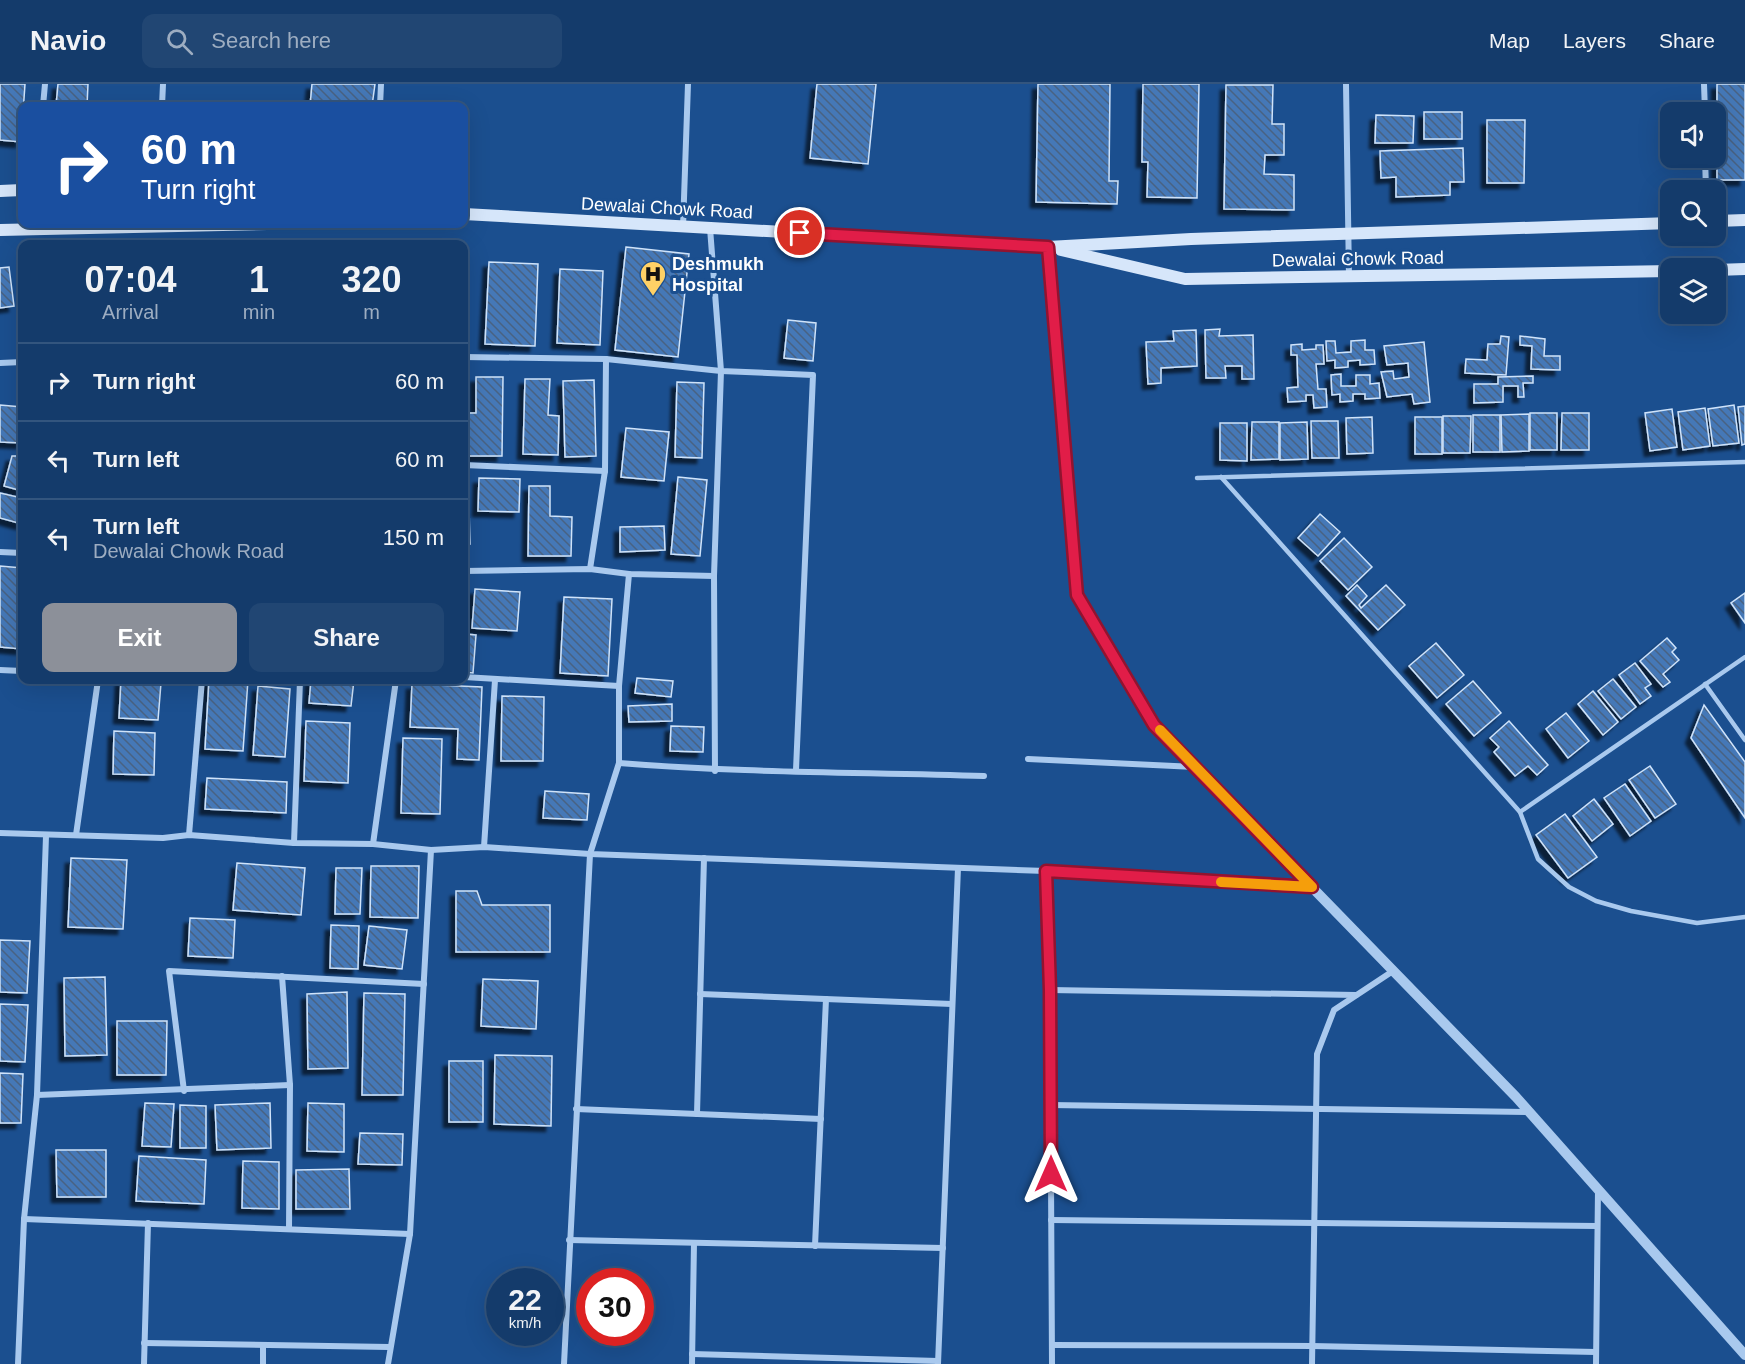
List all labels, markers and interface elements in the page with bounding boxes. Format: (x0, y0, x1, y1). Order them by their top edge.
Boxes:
search box (142, 14, 562, 68)
text: Navio (30, 25, 106, 56)
icon: search (163, 25, 196, 58)
text: Search here (211, 28, 331, 53)
text: Map (1489, 29, 1530, 52)
text: Layers (1563, 29, 1626, 52)
text: Share (1659, 29, 1715, 52)
map controls (1660, 102, 1726, 324)
button: sound (1660, 102, 1726, 168)
icon: right (42, 126, 120, 204)
text: 60 m (141, 126, 237, 173)
text: Turn right (141, 175, 256, 205)
button: search (1660, 180, 1726, 246)
street label: Dewalai Chowk Road (581, 194, 753, 222)
pin (774, 207, 825, 258)
icon: arrive (783, 216, 816, 249)
street label: Dewalai Chowk Road (1272, 247, 1444, 271)
place label: Deshmukh Hospital (672, 254, 764, 295)
button: layers (1660, 258, 1726, 324)
text: 07:04 (84, 259, 176, 300)
text: 1 (249, 259, 269, 300)
text: 320 (341, 259, 402, 300)
hospital icon: Deshmukh Hospital (638, 259, 668, 297)
text: Arrival (102, 301, 159, 323)
text: min (243, 301, 275, 323)
text: m (363, 301, 380, 323)
icon: right (42, 366, 75, 399)
text: Turn right (93, 369, 195, 394)
text: 60 m (395, 369, 444, 394)
icon: left (42, 444, 75, 477)
text: Turn left (93, 447, 179, 472)
text: 60 m (395, 447, 444, 472)
text: Turn left (93, 514, 179, 539)
icon: left (42, 522, 75, 555)
text: 150 m (383, 525, 444, 550)
text: Dewalai Chowk Road (93, 540, 284, 562)
button: Exit (42, 603, 237, 672)
button: Share (249, 603, 444, 672)
position arrow (1019, 1142, 1083, 1206)
speed limit sign: 30 (576, 1268, 654, 1346)
text: 22 (508, 1283, 542, 1316)
text: km/h (509, 1314, 541, 1331)

